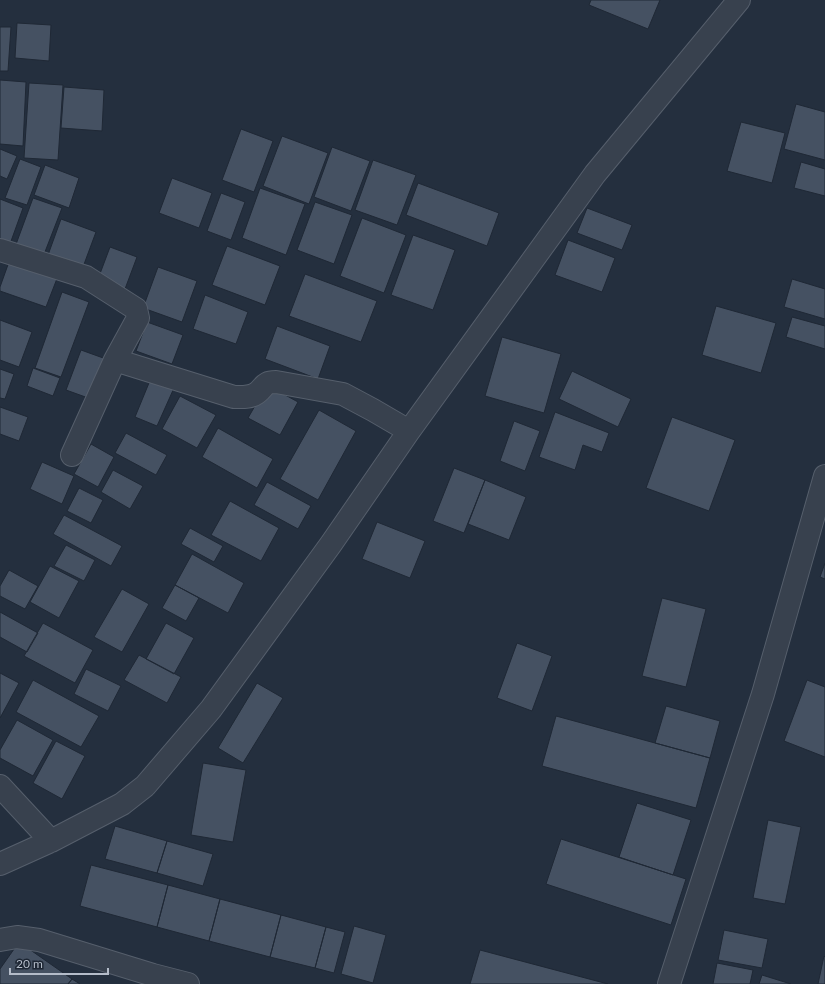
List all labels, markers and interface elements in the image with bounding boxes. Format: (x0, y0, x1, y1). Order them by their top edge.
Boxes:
scale bar (10, 950, 108, 976)
text: 20 m (16, 956, 43, 971)

